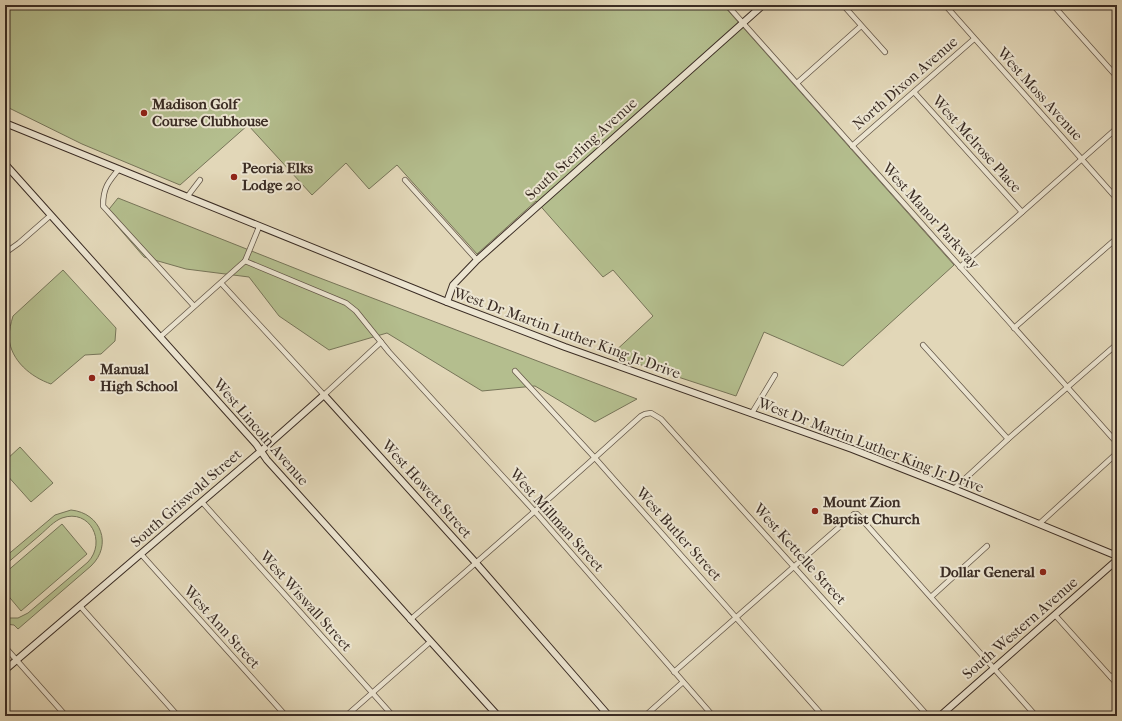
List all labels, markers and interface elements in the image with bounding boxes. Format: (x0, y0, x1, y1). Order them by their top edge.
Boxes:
street label: North Dixon Avenue (849, 32, 962, 134)
street label: West Moss Avenue (993, 43, 1087, 145)
street label: West Melrose Place (928, 91, 1026, 197)
street label: South Sterling Avenue (521, 94, 641, 204)
place label: Madison Golf Course Clubhouse (151, 95, 269, 130)
marker: Madison Golf Course Clubhouse (139, 108, 149, 118)
street label: West Manor Parkway (878, 158, 984, 274)
place label: Peoria Elks Lodge 20 (242, 159, 314, 194)
marker: Peoria Elks Lodge 20 (229, 172, 239, 182)
street label: West Dr Martin Luther King Jr Drive (450, 283, 683, 383)
place label: Manual High School (99, 360, 179, 395)
marker: Manual High School (87, 373, 97, 383)
street label: West Lincoln Avenue (209, 374, 313, 490)
street label: West Dr Martin Luther King Jr Drive (755, 393, 987, 497)
street label: West Howett Street (377, 435, 476, 542)
street label: South Griswold Street (127, 445, 246, 551)
street label: West Millman Street (505, 464, 608, 576)
street label: West Butler Street (632, 483, 726, 585)
place label: Mount Zion Baptist Church (822, 493, 920, 528)
street label: West Kettelle Street (749, 499, 851, 609)
marker: Mount Zion Baptist Church (810, 506, 820, 516)
street label: West Wiswall Street (256, 546, 356, 655)
place label: Dollar General (940, 563, 1036, 581)
marker: Dollar General (1038, 567, 1048, 577)
street label: South Western Avenue (959, 573, 1082, 683)
street label: West Ann Street (179, 581, 264, 673)

